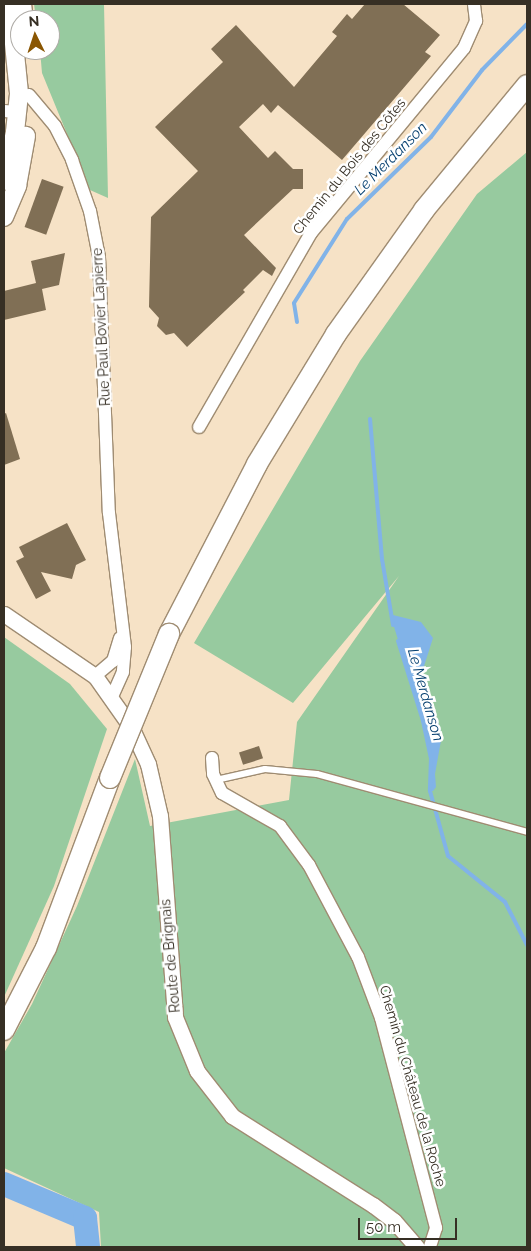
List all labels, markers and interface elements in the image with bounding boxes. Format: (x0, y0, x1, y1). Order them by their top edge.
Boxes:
north arrow (10, 10, 60, 60)
text: N (28, 13, 40, 29)
street label: Chemin du Bois des Côtes (289, 95, 409, 237)
water label: Le Merdanson (351, 119, 431, 199)
street label: Rue Paul Bovier Lapierre (88, 247, 114, 407)
water label: Le Merdanson (403, 647, 447, 743)
street label: Route de Brignais (157, 899, 183, 1013)
street label: Chemin du Château de la Roche (376, 983, 450, 1189)
scale bar (361, 1208, 460, 1240)
text: 50 m (366, 1218, 401, 1236)

